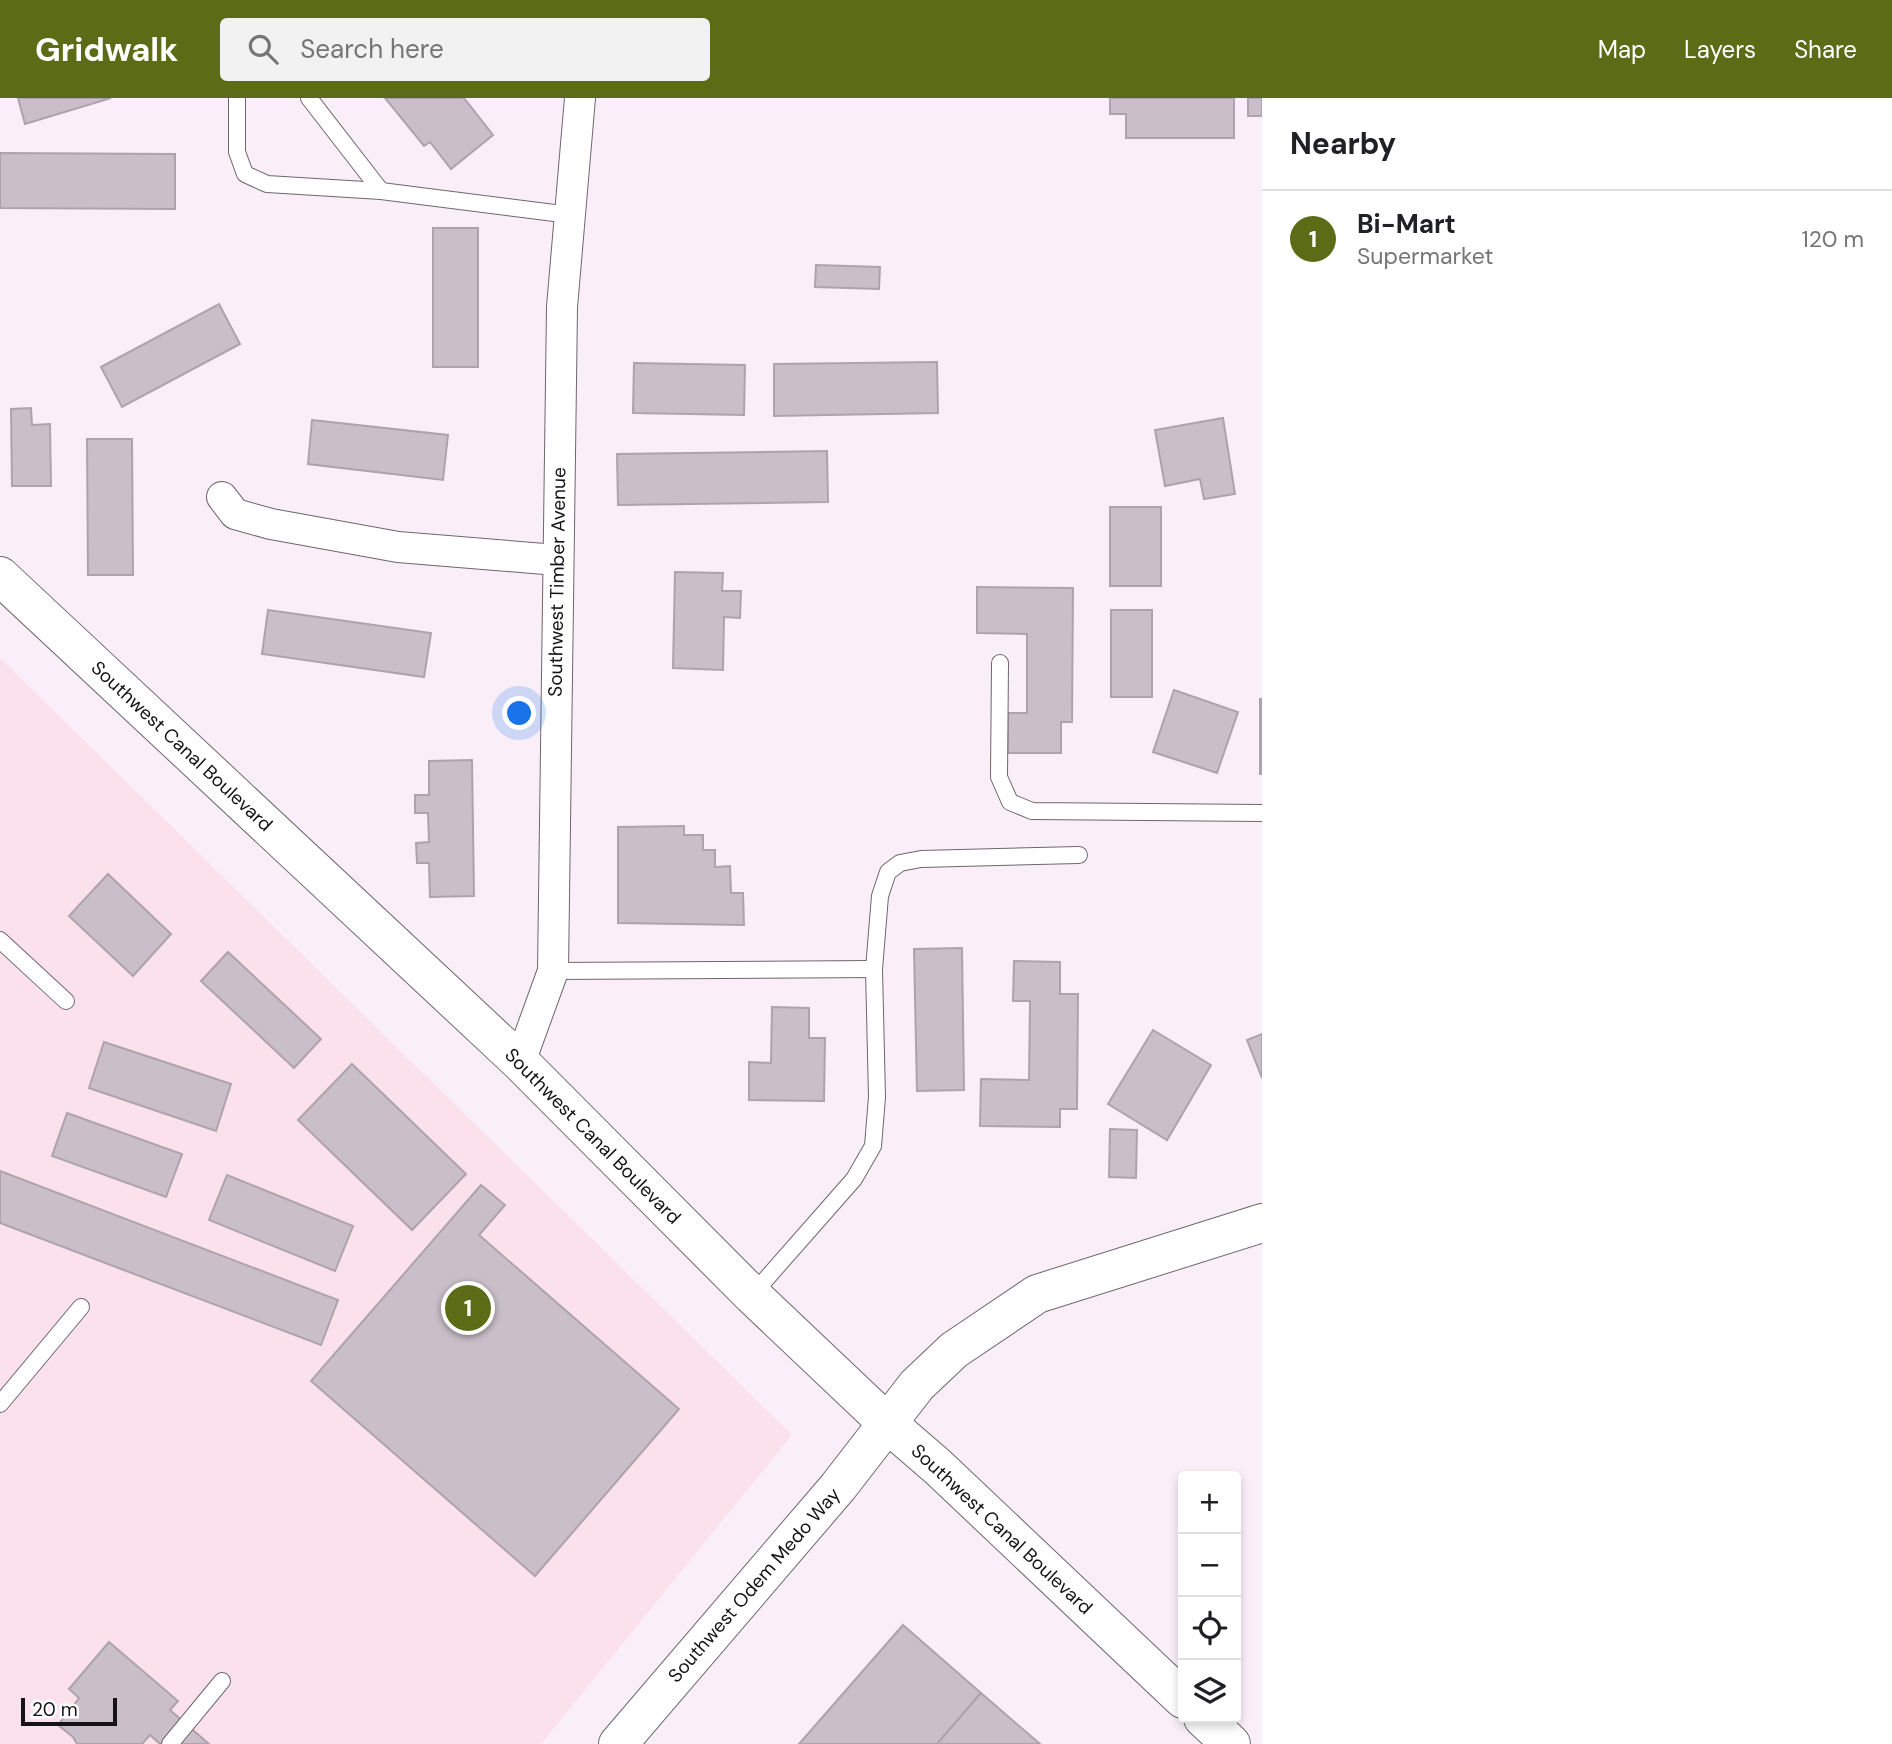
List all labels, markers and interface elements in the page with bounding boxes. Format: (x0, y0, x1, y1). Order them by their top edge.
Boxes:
search box (220, 18, 710, 81)
text: Gridwalk (35, 28, 178, 71)
icon: search (244, 30, 282, 68)
text: Search here (300, 32, 444, 66)
text: Map (1598, 34, 1646, 65)
text: Layers (1684, 34, 1756, 65)
text: Share (1794, 34, 1857, 65)
text: Nearby (1290, 124, 1396, 163)
text: Bi-Mart (1357, 207, 1456, 241)
text: 1 (1309, 224, 1317, 254)
text: 120 m (1801, 224, 1864, 254)
text: Supermarket (1357, 241, 1493, 271)
street label: Southwest Timber Avenue (542, 467, 572, 697)
street label: Southwest Canal Boulevard (86, 655, 278, 837)
your location (502, 696, 536, 730)
street label: Southwest Canal Boulevard (500, 1043, 686, 1229)
pin: 1 (445, 1282, 491, 1334)
street label: Southwest Canal Boulevard (906, 1438, 1098, 1620)
map controls (1178, 1471, 1241, 1723)
button: + (1178, 1471, 1241, 1534)
street label: Southwest Odem Medo Way (662, 1482, 846, 1688)
button: − (1178, 1534, 1241, 1597)
button: locate (1178, 1597, 1241, 1660)
button: layers (1178, 1660, 1241, 1723)
scale bar (21, 1695, 117, 1727)
text: 20 m (32, 1697, 78, 1722)

